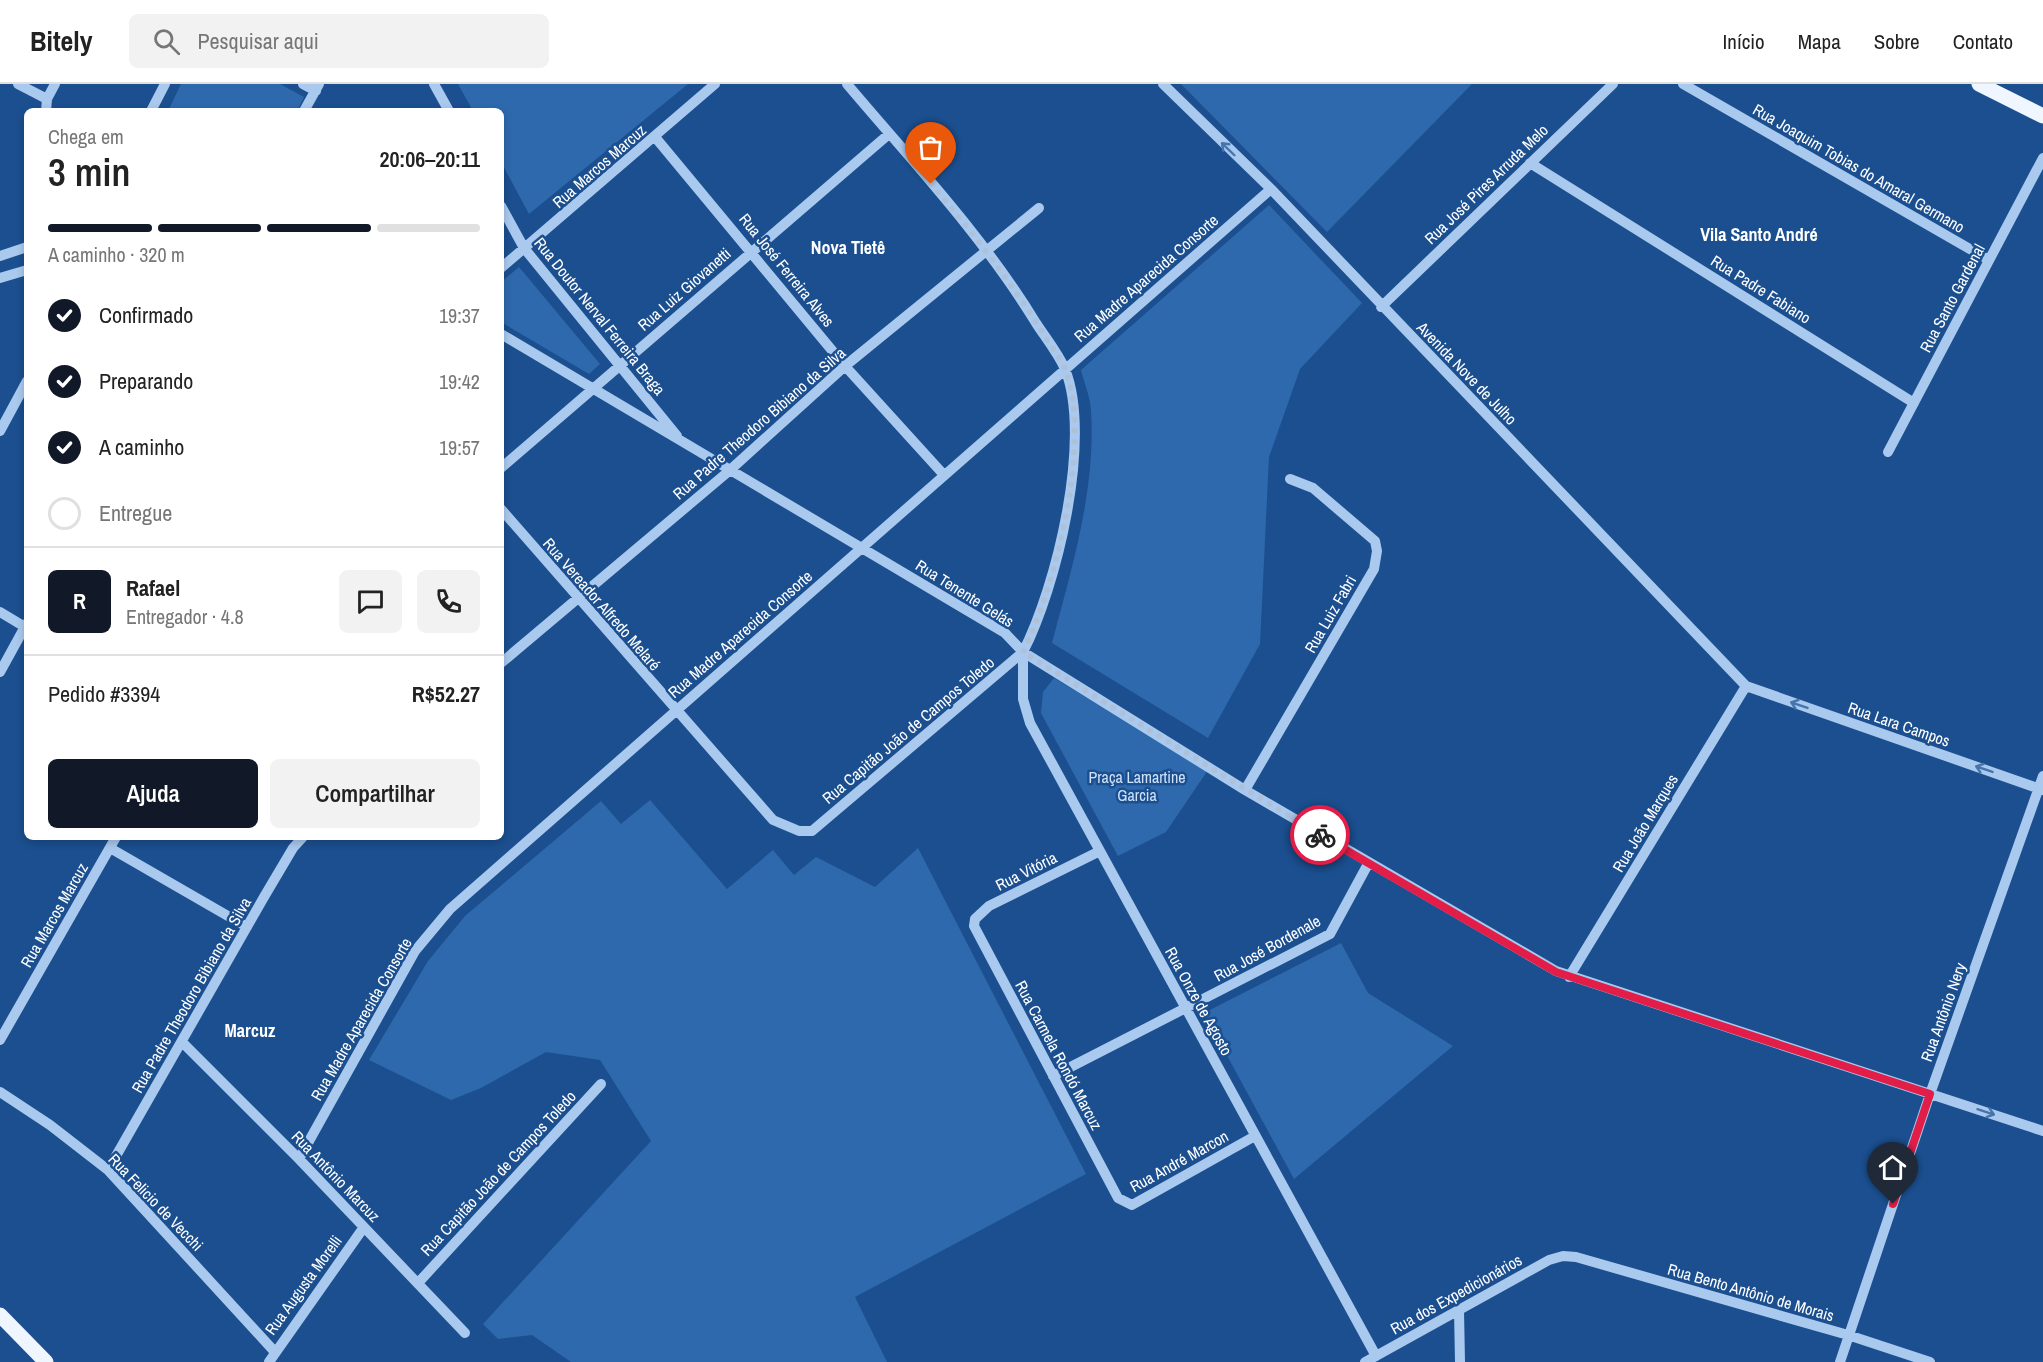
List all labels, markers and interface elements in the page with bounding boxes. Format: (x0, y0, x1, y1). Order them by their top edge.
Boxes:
search box (129, 14, 549, 68)
text: Bitely (30, 22, 93, 60)
icon: search (150, 25, 183, 58)
text: Pesquisar aqui (198, 26, 319, 56)
text: Início (1723, 27, 1765, 56)
text: Mapa (1798, 27, 1841, 56)
text: Sobre (1874, 27, 1920, 56)
text: Contato (1953, 27, 2013, 56)
street label: Rua Joaquim Tobias do Amaral Germano (1749, 98, 1969, 238)
street label: Rua Marcos Marcuz (547, 119, 651, 213)
street label: Rua José Pires Arruda Melo (1419, 119, 1553, 249)
pin (905, 122, 956, 184)
text: Chega em (48, 123, 124, 150)
icon: bag (914, 131, 947, 164)
one-way arrow (1221, 143, 1236, 157)
text: 20:06–20:11 (379, 144, 480, 174)
text: 3 min (48, 146, 130, 198)
street label: Rua José Ferreira Alves (734, 209, 840, 331)
street label: Rua Madre Aparecida Consorte (1069, 209, 1223, 347)
district label: Vila Santo André (1700, 222, 1818, 247)
street label: Rua Doutor Nerval Ferreira Braga (529, 233, 671, 400)
district label: Nova Tietê (811, 235, 885, 260)
street label: Rua Santo Gardenal (1914, 240, 1990, 356)
text: A caminho · 320 m (48, 241, 185, 268)
street label: Rua Luiz Giovanetti (633, 242, 735, 336)
street label: Rua Padre Fabiano (1707, 249, 1815, 329)
icon: check (48, 299, 81, 332)
text: Confirmado (99, 300, 193, 330)
text: 19:37 (439, 302, 480, 329)
street label: Avenida Nove de Julho (1411, 316, 1522, 429)
street label: Rua Padre Theodoro Bibiano da Silva (668, 341, 851, 504)
icon: check (48, 365, 81, 398)
text: Preparando (99, 366, 193, 396)
text: 19:42 (439, 368, 480, 395)
icon: check (48, 431, 81, 464)
text: A caminho (99, 432, 184, 462)
text: 19:57 (439, 434, 480, 461)
text: Entregue (99, 498, 172, 528)
street label: Rua Vereador Alfredo Melaré (538, 533, 666, 675)
street label: Rua Tenente Gelás (912, 554, 1018, 632)
street label: Rua Madre Aparecida Consorte (663, 565, 817, 703)
button: chat (339, 570, 402, 633)
button: phone (417, 570, 480, 633)
street label: Rua Luiz Fabri (1299, 571, 1361, 657)
text: Rafael (126, 573, 180, 603)
text: R (73, 586, 86, 616)
text: Entregador · 4.8 (126, 603, 244, 630)
street label: Rua Capitão João de Campos Toledo (817, 651, 999, 809)
text: Pedido #3394 (48, 679, 160, 709)
text: R$52.27 (412, 679, 480, 709)
street label: Rua Lara Campos (1845, 696, 1953, 752)
one-way arrow (1790, 699, 1809, 710)
button: Ajuda (48, 759, 258, 828)
button: Compartilhar (270, 759, 480, 828)
one-way arrow (1975, 763, 1994, 774)
park label: Praça Lamartine Garcia (1089, 766, 1186, 806)
street label: Rua João Marques (1607, 770, 1683, 876)
courier (1290, 805, 1350, 865)
icon: bike (1304, 819, 1337, 852)
street label: Rua Vitória (992, 846, 1061, 896)
street label: Rua Marcos Marcuz (15, 858, 93, 971)
street label: Rua Padre Theodoro Bibiano da Silva (126, 893, 256, 1097)
street label: Rua José Bordenale (1210, 910, 1324, 986)
street label: Rua Madre Aparecida Consorte (305, 934, 417, 1104)
street label: Rua Onze de Agosto (1160, 943, 1238, 1059)
street label: Rua Antônio Nery (1915, 959, 1971, 1064)
street label: Rua Carmela Rondó Marcuz (1010, 976, 1108, 1134)
district label: Marcuz (225, 1018, 276, 1043)
street label: Rua Capitão João de Campos Toledo (415, 1086, 581, 1260)
one-way arrow (1976, 1107, 1995, 1118)
street label: Rua André Marcon (1126, 1125, 1232, 1197)
street label: Rua Antônio Marcuz (287, 1126, 386, 1227)
pin (1867, 1142, 1918, 1204)
street label: Rua Felicio de Vecchi (104, 1148, 208, 1256)
icon: home (1876, 1151, 1909, 1184)
street label: Rua Augusta Morelli (259, 1231, 347, 1339)
street label: Rua dos Expedicionários (1386, 1249, 1526, 1339)
street label: Rua Bento Antônio de Morais (1665, 1258, 1837, 1326)

